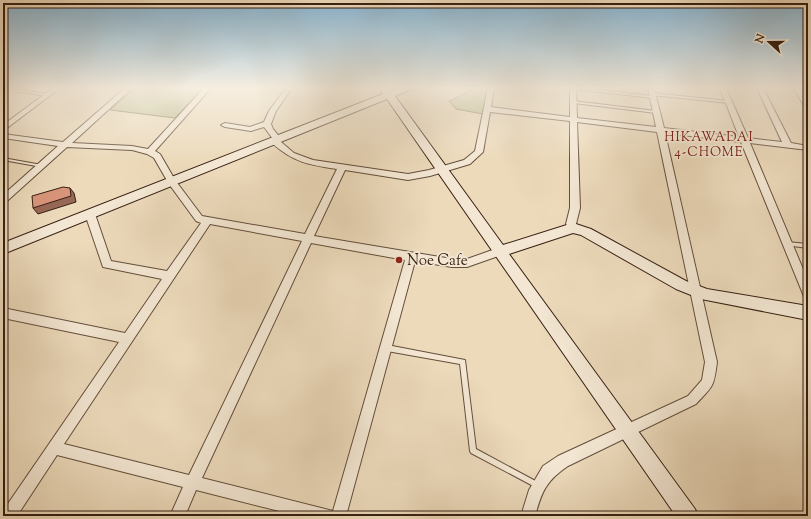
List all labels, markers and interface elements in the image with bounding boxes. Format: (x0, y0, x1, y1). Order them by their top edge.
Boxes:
north arrow (749, 22, 789, 62)
text: N (751, 32, 770, 47)
district label: HIKAWADAI 4-CHOME (664, 129, 754, 162)
place label: Noe Cafe (407, 251, 468, 272)
marker: Noe Cafe (394, 255, 404, 265)

